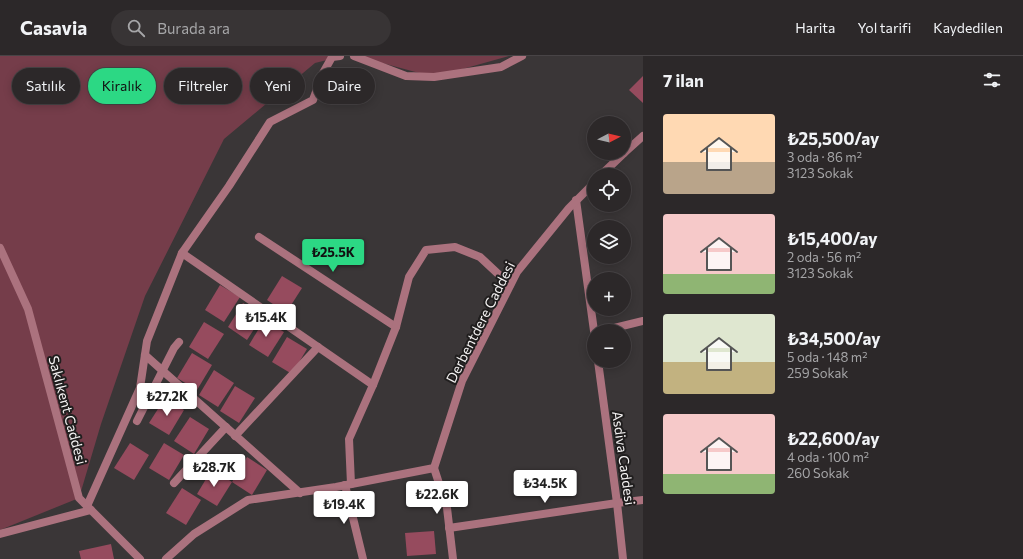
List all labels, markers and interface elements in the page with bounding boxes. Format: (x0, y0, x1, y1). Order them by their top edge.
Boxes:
search box (111, 10, 391, 46)
text: Casavia (20, 16, 87, 39)
icon: search (125, 17, 147, 39)
text: Burada ara (157, 19, 230, 37)
text: Harita (795, 19, 835, 36)
text: Yol tarifi (857, 19, 911, 36)
text: Kaydedilen (933, 19, 1003, 36)
chip: Satılık (12, 68, 80, 104)
chip: Kiralık (88, 68, 156, 104)
chip: Filtreler (164, 68, 242, 104)
chip: Yeni (250, 68, 305, 104)
chip: Daire (313, 68, 375, 104)
icon: filters (981, 69, 1003, 91)
text: 7 ilan (663, 70, 704, 91)
north arrow (587, 116, 631, 160)
map controls (587, 116, 631, 368)
text: ₺25,500/ay (787, 128, 879, 149)
icon: home (695, 130, 743, 178)
text: 3 oda · 86 m² (787, 149, 862, 165)
text: 3123 Sokak (787, 165, 853, 181)
button: locate (587, 168, 631, 212)
button: layers (587, 220, 631, 264)
text: ₺15,400/ay (787, 228, 877, 249)
icon: home (695, 230, 743, 278)
pin: ₺25.5K (300, 239, 366, 273)
text: ₺25.5K (311, 244, 355, 260)
text: 2 oda · 56 m² (787, 249, 861, 265)
street label: Derbentdere Caddesi (442, 258, 518, 386)
text: 3123 Sokak (787, 265, 853, 281)
button: + (587, 272, 631, 316)
pin: ₺15.4K (233, 304, 299, 338)
text: ₺15.4K (245, 309, 287, 325)
button: − (587, 324, 631, 368)
text: ₺34,500/ay (787, 328, 881, 349)
icon: home (695, 330, 743, 378)
text: 5 oda · 148 m² (787, 349, 867, 365)
street label: Saklıkent Caddesi (45, 354, 91, 466)
text: 259 Sokak (787, 365, 848, 381)
pin: ₺27.2K (134, 383, 200, 417)
text: ₺27.2K (146, 388, 188, 404)
street label: Asdiva Caddesi (609, 410, 639, 506)
text: ₺22,600/ay (787, 428, 880, 449)
icon: home (695, 430, 743, 478)
text: 4 oda · 100 m² (787, 449, 869, 465)
pin: ₺28.7K (181, 454, 247, 488)
text: ₺28.7K (192, 459, 236, 475)
text: 260 Sokak (787, 465, 849, 481)
pin: ₺34.5K (512, 470, 578, 504)
text: ₺34.5K (523, 475, 567, 491)
pin: ₺22.6K (404, 481, 470, 515)
text: ₺22.6K (415, 486, 459, 502)
pin: ₺19.4K (311, 491, 377, 525)
text: ₺19.4K (323, 496, 365, 512)

